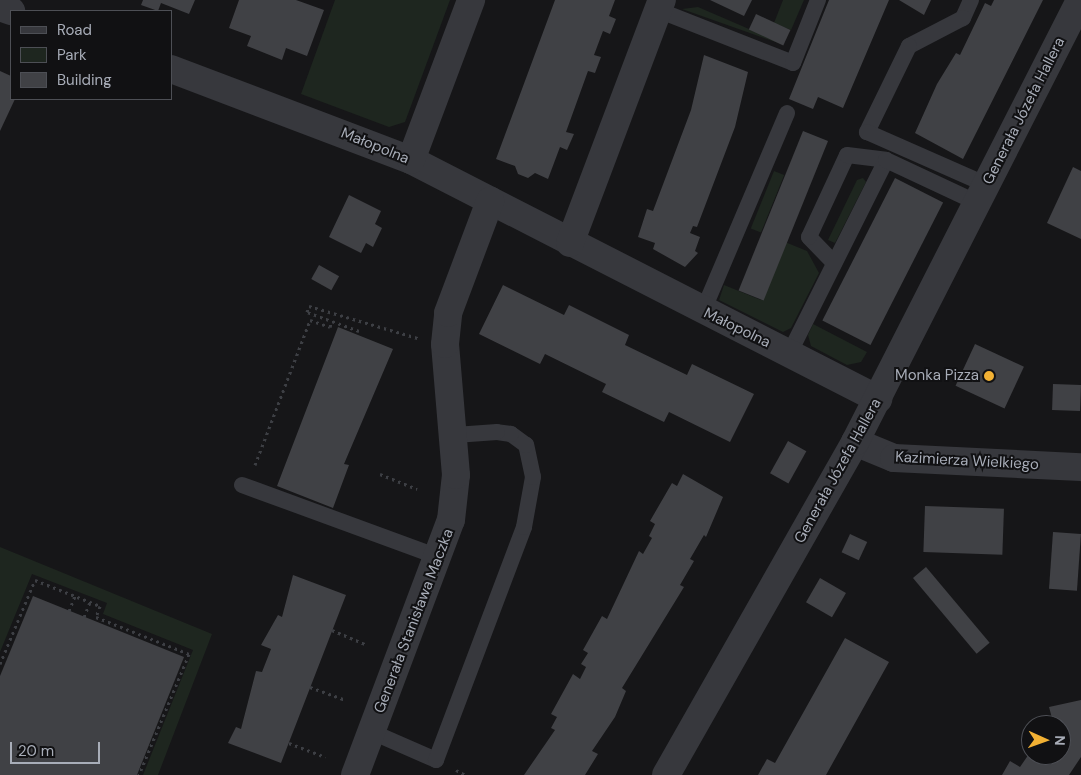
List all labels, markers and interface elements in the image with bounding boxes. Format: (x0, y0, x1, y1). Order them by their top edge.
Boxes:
legend (10, 10, 172, 100)
text: Road (57, 20, 92, 40)
street label: Generała Józefa Hallera (979, 34, 1069, 188)
text: Park (57, 45, 87, 65)
text: Building (57, 70, 112, 90)
street label: Małopolna (338, 124, 412, 168)
street label: Małopolna (701, 304, 773, 352)
place label: Monka Pizza (895, 367, 979, 385)
marker: Monka Pizza (983, 370, 995, 382)
street label: Generała Józefa Hallera (791, 395, 885, 547)
street label: Kazimierza Wielkiego (895, 448, 1039, 474)
street label: Generała Stanisława Maczka (370, 526, 458, 716)
north arrow (1021, 715, 1071, 765)
scale bar (12, 732, 102, 764)
text: N (1051, 735, 1069, 746)
text: 20 m (18, 741, 54, 761)

